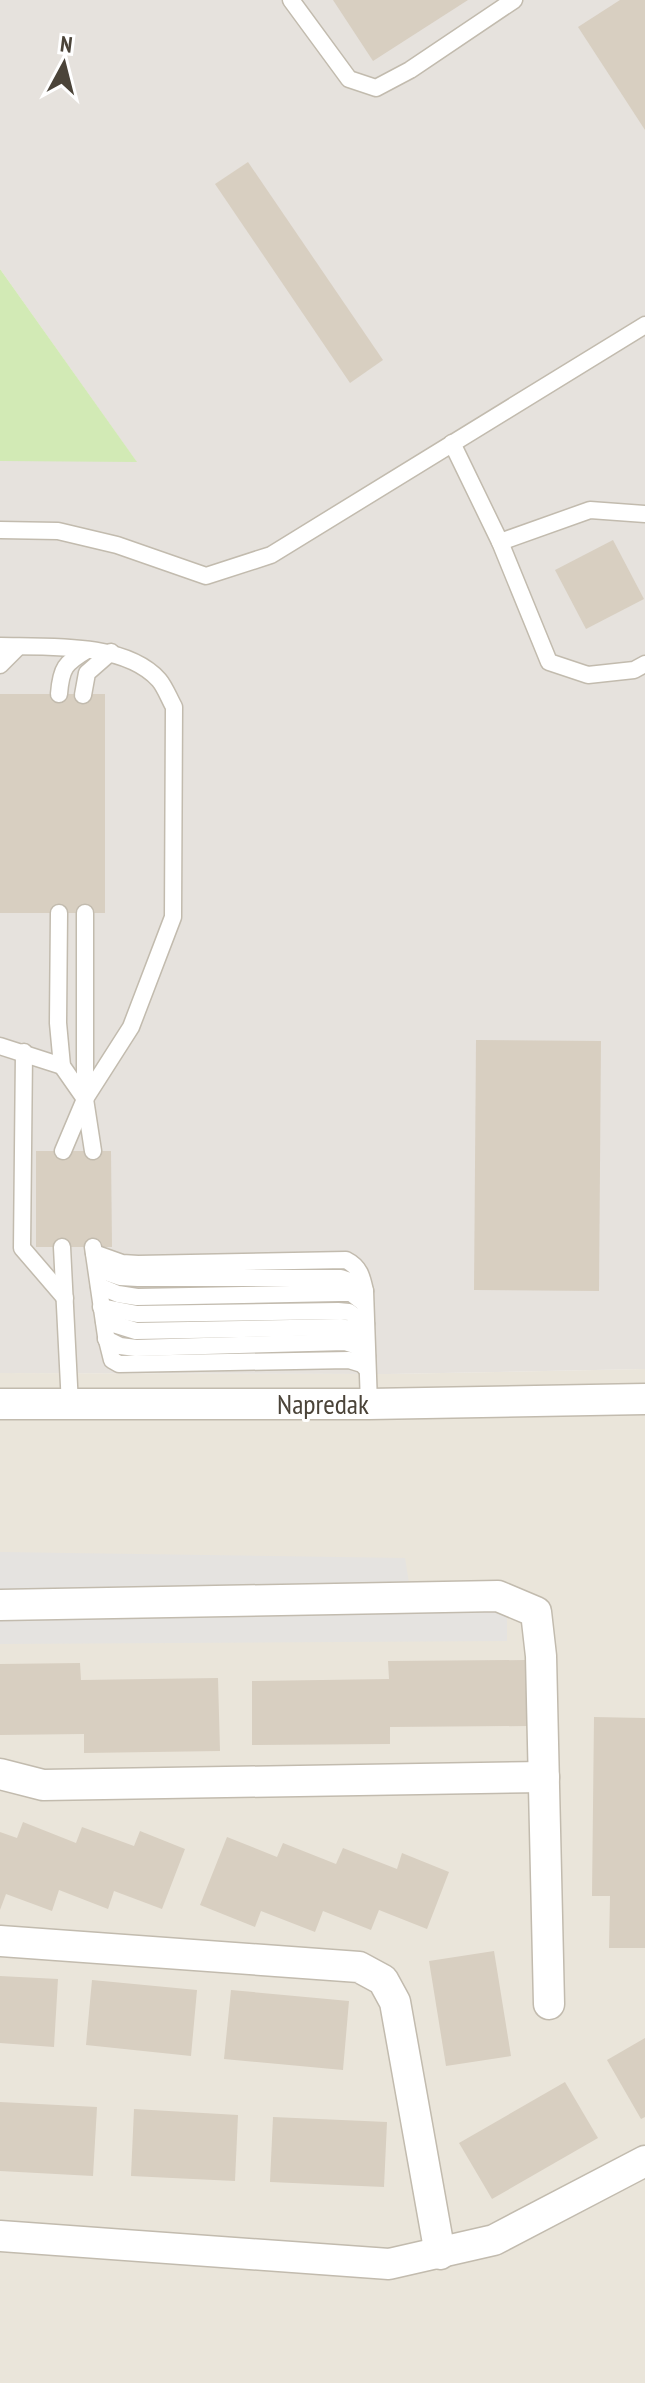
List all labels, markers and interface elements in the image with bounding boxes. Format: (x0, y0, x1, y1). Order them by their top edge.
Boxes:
north arrow (24, 24, 104, 104)
text: N (59, 30, 74, 59)
street label: Napredak (277, 1385, 369, 1422)

